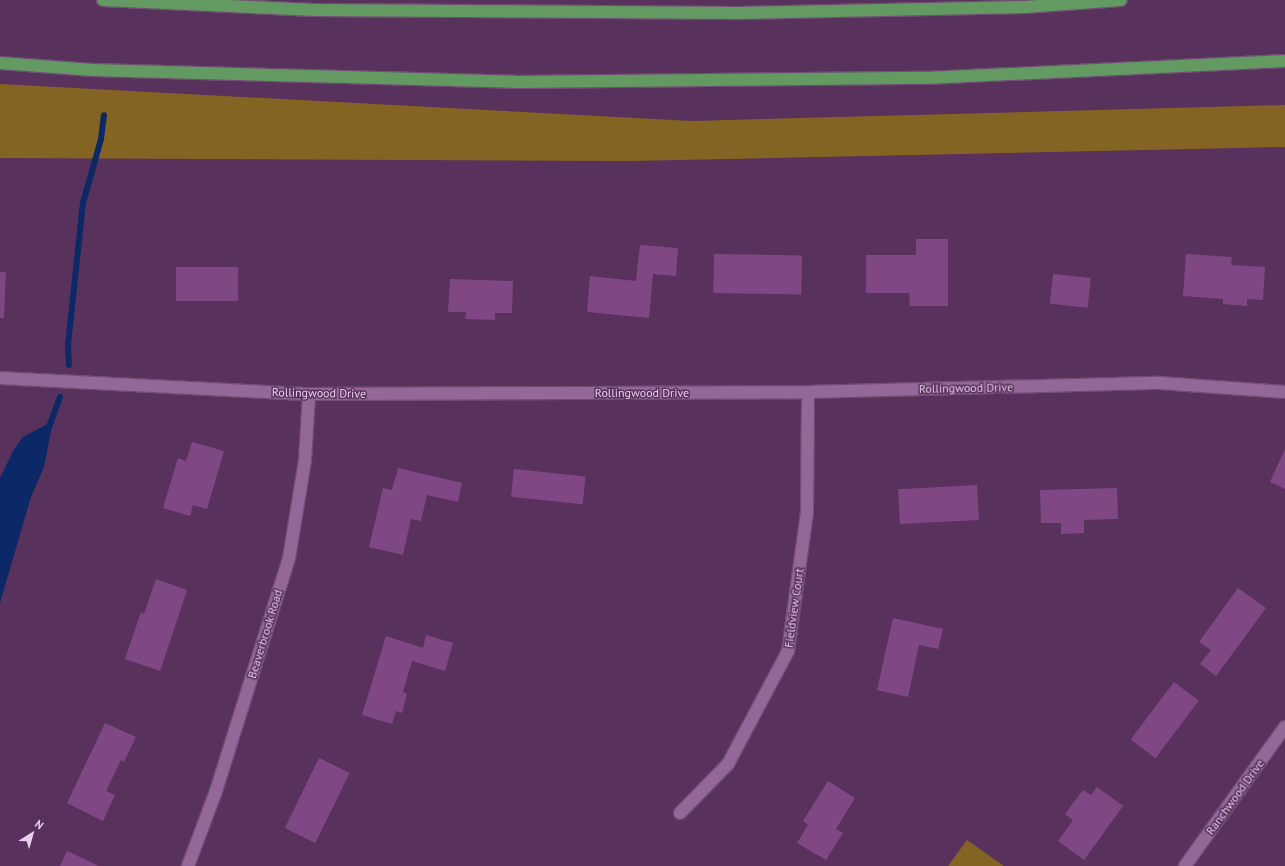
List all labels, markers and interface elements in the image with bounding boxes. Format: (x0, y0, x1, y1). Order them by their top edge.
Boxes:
street label: Rollingwood Drive (919, 380, 1013, 396)
street label: Rollingwood Drive (272, 385, 366, 401)
street label: Rollingwood Drive (595, 386, 689, 400)
street label: Fieldview Court (781, 567, 807, 649)
street label: Beaverbrook Road (245, 588, 285, 680)
street label: Ranchwood Drive (1203, 757, 1267, 837)
north arrow (12, 814, 52, 854)
text: N (32, 817, 46, 832)

